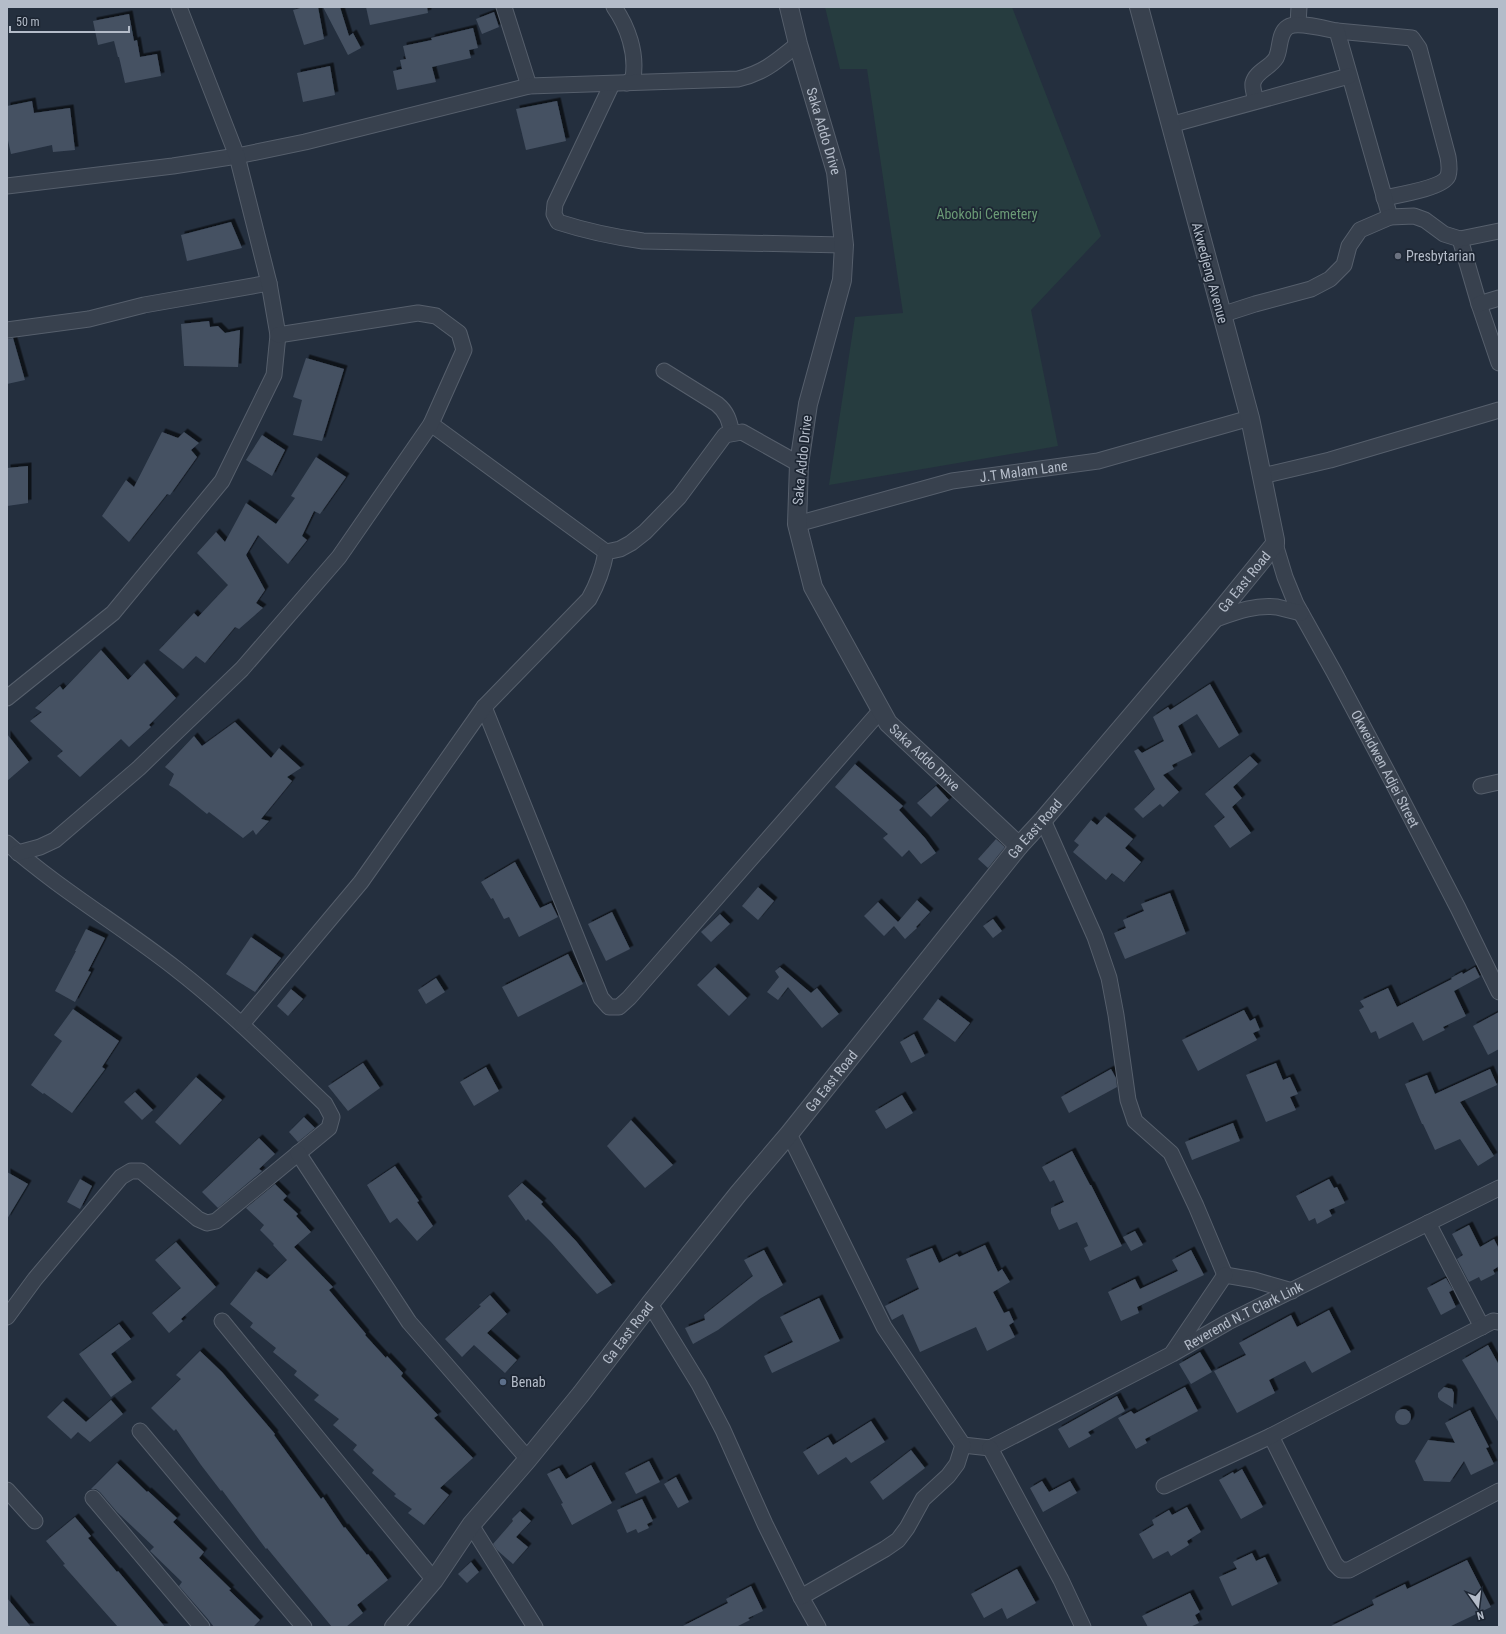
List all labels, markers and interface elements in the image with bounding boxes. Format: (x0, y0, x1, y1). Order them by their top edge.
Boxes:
scale bar (10, 8, 129, 34)
text: 50 m (16, 15, 40, 29)
street label: Saka Addo Drive (803, 86, 845, 177)
park label: Abokobi Cemetery (936, 206, 1038, 222)
street label: Akwedjeng Avenue (1189, 221, 1231, 326)
place label: Presbytarian (1406, 248, 1475, 264)
marker: Presbytarian (1393, 251, 1403, 261)
street label: Saka Addo Drive (789, 414, 815, 506)
street label: J.T Malam Lane (979, 457, 1069, 485)
street label: Ga East Road (1215, 548, 1274, 615)
street label: Okweidwen Adjei Street (1348, 707, 1423, 830)
street label: Saka Addo Drive (886, 721, 963, 795)
street label: Ga East Road (1004, 796, 1065, 862)
street label: Ga East Road (802, 1047, 861, 1115)
street label: Reverend N.T Clark Link (1181, 1278, 1306, 1353)
street label: Ga East Road (599, 1299, 657, 1367)
place label: Benab (511, 1374, 546, 1390)
marker: Benab (498, 1377, 508, 1387)
north arrow (1458, 1586, 1498, 1626)
text: N (1475, 1608, 1485, 1622)

